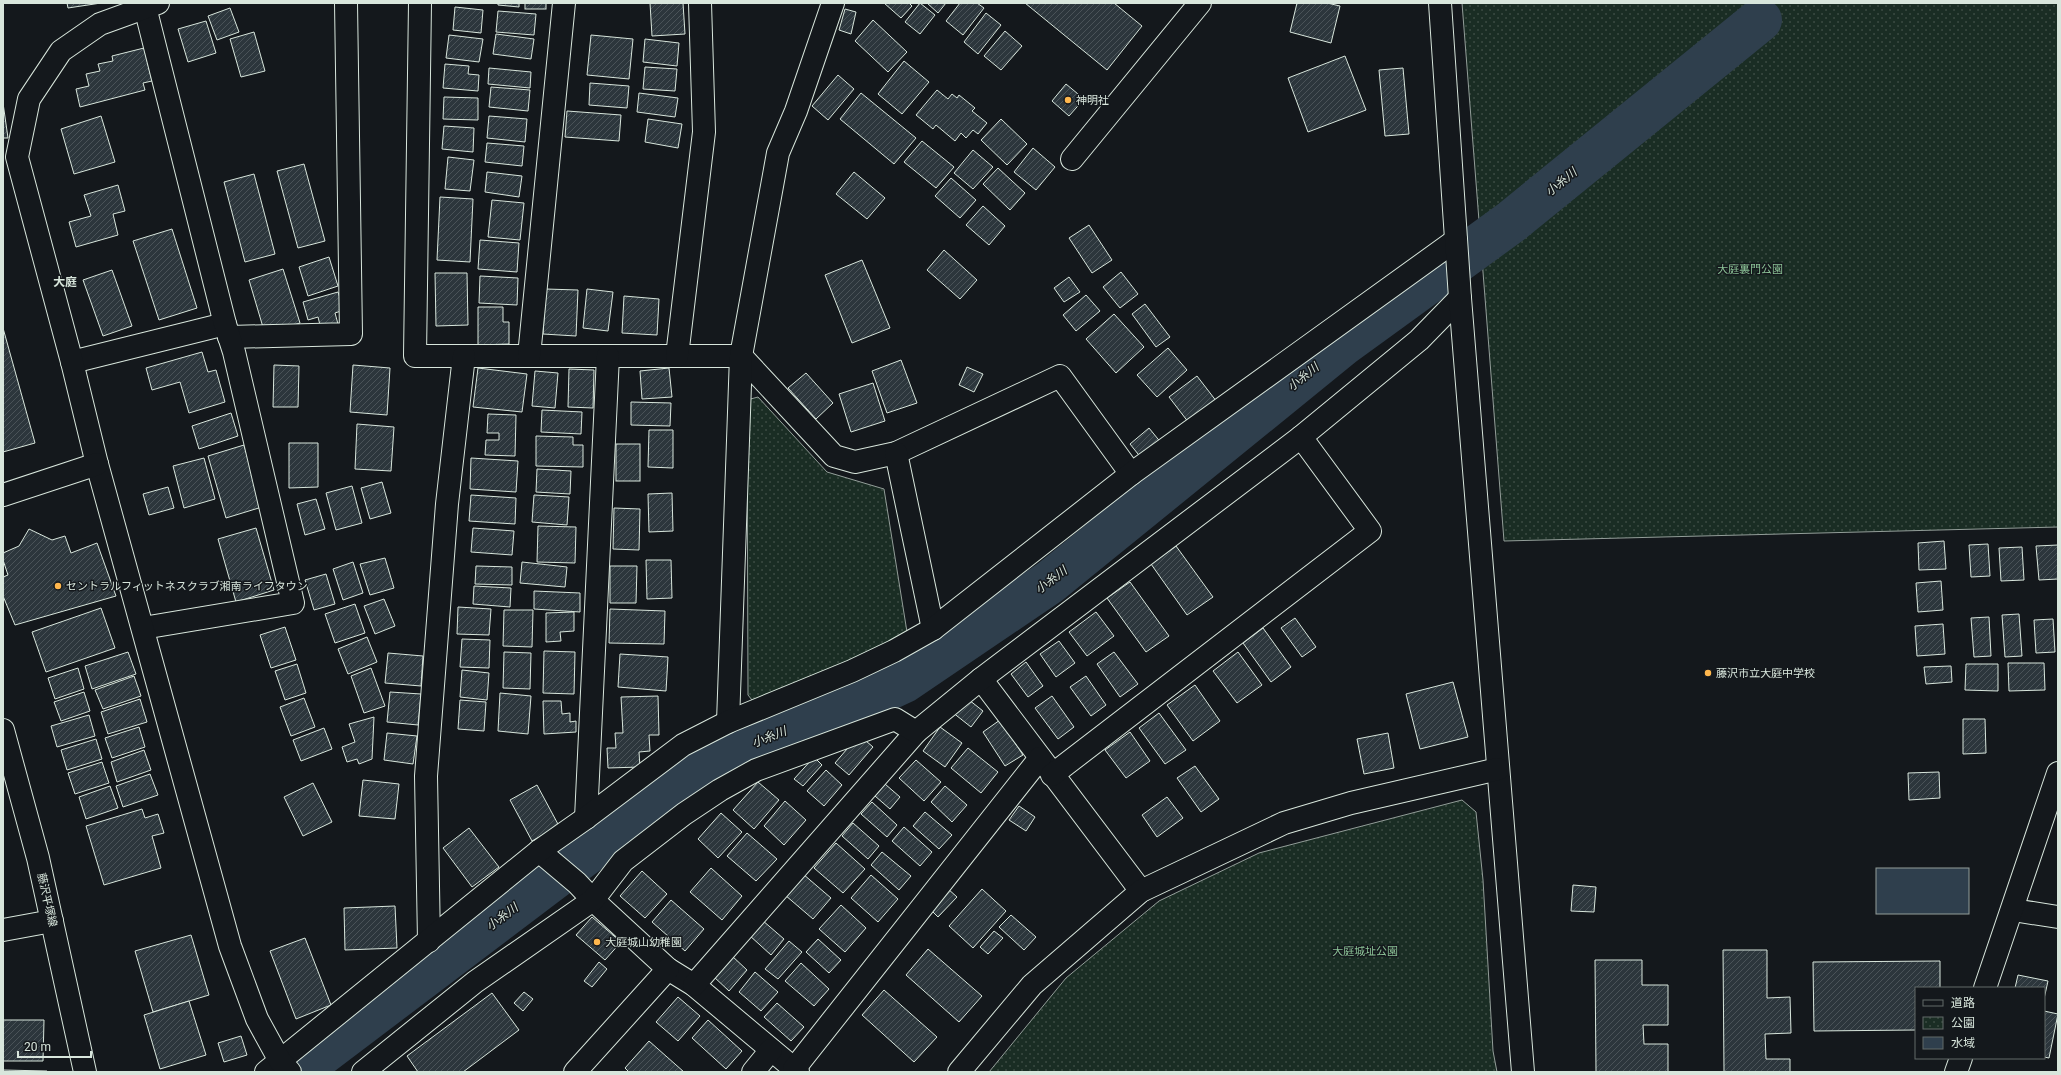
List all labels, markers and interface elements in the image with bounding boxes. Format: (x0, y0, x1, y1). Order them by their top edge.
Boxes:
place label: 神明社 (1076, 94, 1109, 107)
marker: 神明社 (1063, 95, 1073, 105)
water label: 小糸川 (1543, 164, 1581, 199)
park label: 大庭裏門公園 (1717, 263, 1783, 276)
district label: 大庭 (53, 275, 77, 289)
water label: 小糸川 (1285, 359, 1323, 394)
water label: 小糸川 (1032, 562, 1071, 596)
place label: セントラルフィットネスクラブ湘南ライフタウン (66, 580, 308, 593)
marker: セントラルフィットネスクラブ湘南ライフタウン (53, 581, 63, 591)
place label: 藤沢市立大庭中学校 (1716, 667, 1815, 680)
marker: 藤沢市立大庭中学校 (1703, 668, 1713, 678)
water label: 小糸川 (750, 723, 790, 750)
street label: 藤沢平塚線 (34, 872, 60, 928)
water label: 小糸川 (483, 899, 522, 933)
place label: 大庭城山幼稚園 (605, 936, 682, 949)
marker: 大庭城山幼稚園 (592, 937, 602, 947)
park label: 大庭城址公園 (1332, 945, 1398, 958)
legend (1915, 987, 2045, 1059)
text: 道路 (1951, 996, 1975, 1010)
text: 公園 (1951, 1016, 1975, 1030)
scale bar (18, 1033, 91, 1059)
text: 水域 (1951, 1036, 1975, 1050)
text: 20 m (24, 1040, 51, 1054)

